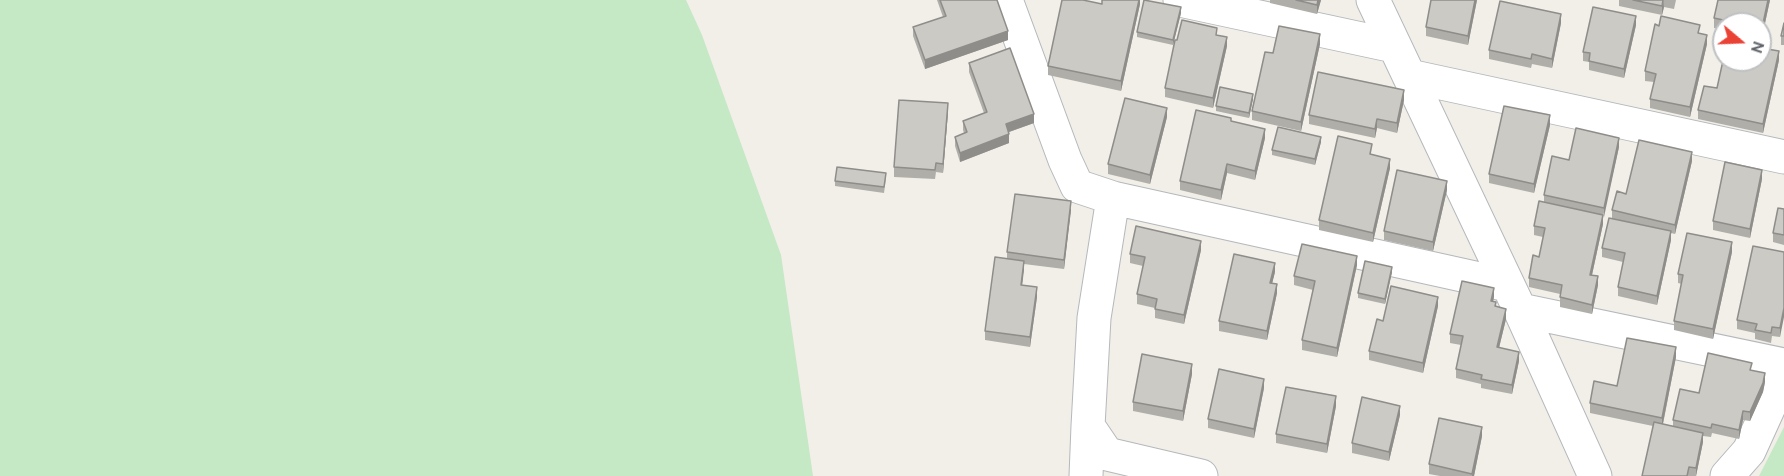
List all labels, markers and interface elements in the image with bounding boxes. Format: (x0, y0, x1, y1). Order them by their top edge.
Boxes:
north arrow (1712, 12, 1772, 72)
text: N (1747, 39, 1768, 56)

